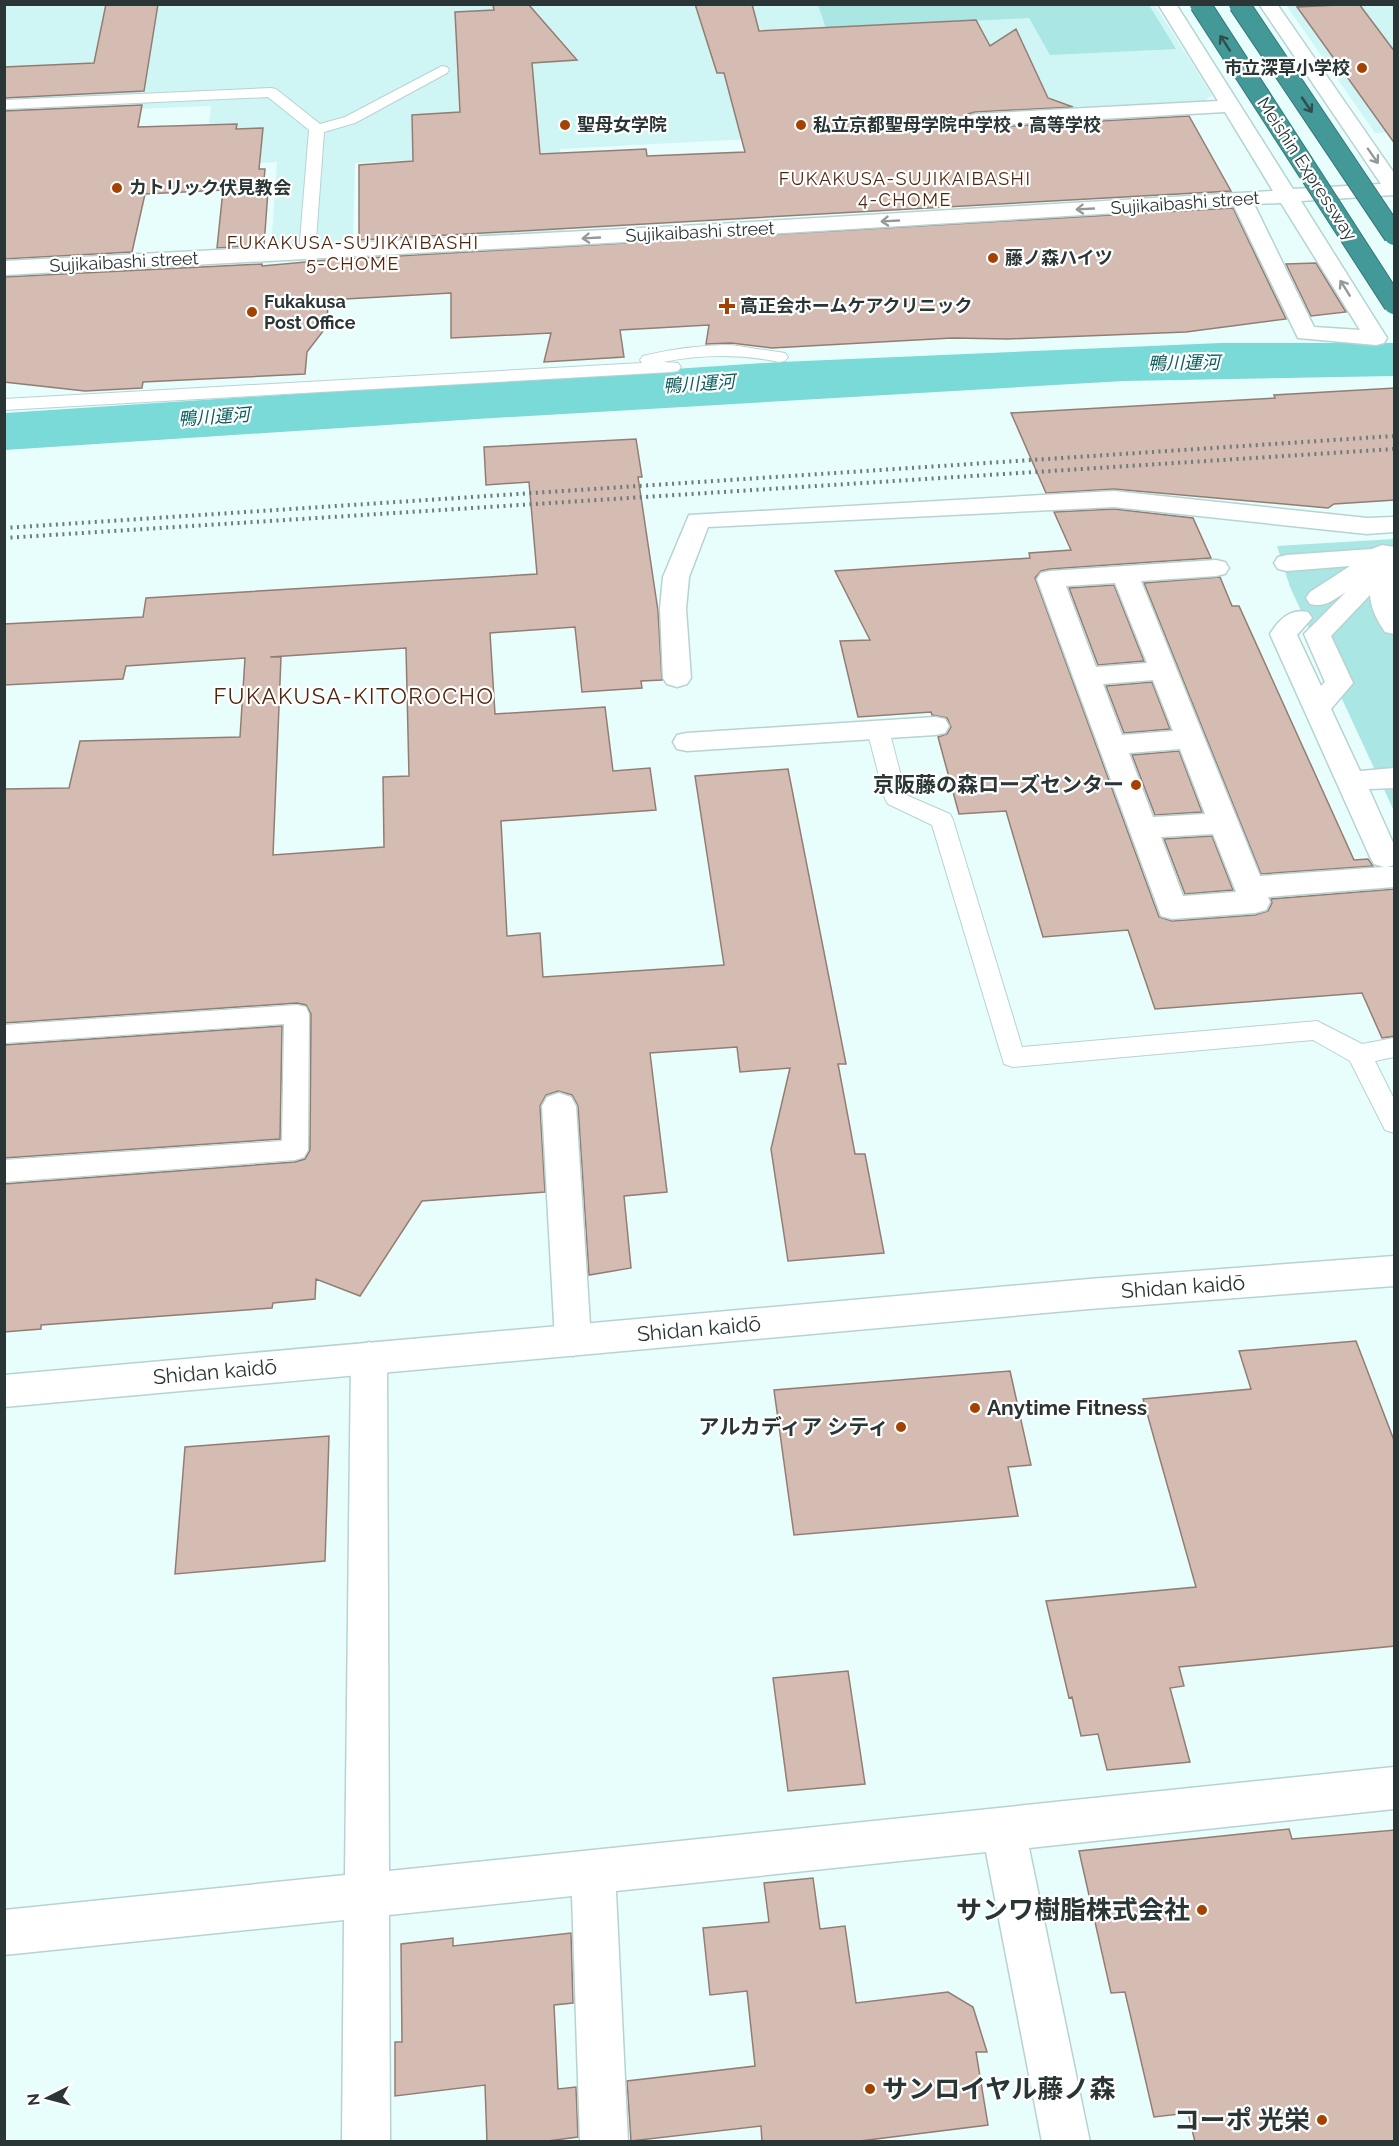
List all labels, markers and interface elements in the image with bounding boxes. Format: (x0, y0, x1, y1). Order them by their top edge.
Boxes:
one-way arrow (1219, 36, 1231, 52)
place label: 市立深草小学校 (1224, 57, 1350, 78)
marker: 市立深草小学校 (1355, 61, 1369, 75)
street label: Meishin Expressway (1253, 93, 1362, 245)
one-way arrow (1301, 96, 1313, 113)
place label: 聖母女学院 (577, 114, 667, 135)
place label: 私立京都聖母学院中学校・高等学校 (813, 114, 1101, 135)
marker: 聖母女学院 (558, 118, 572, 132)
marker: 私立京都聖母学院中学校・高等学校 (794, 118, 808, 132)
one-way arrow (1367, 147, 1379, 164)
district label: FUKAKUSA-SUJIKAIBASHI 4-CHOME (779, 168, 1031, 210)
place label: カトリック伏見教会 (129, 177, 291, 198)
marker: カトリック伏見教会 (110, 181, 124, 195)
street label: Sujikaibashi street (1110, 187, 1260, 218)
one-way arrow (1075, 204, 1095, 215)
one-way arrow (881, 215, 901, 226)
street label: Sujikaibashi street (625, 217, 775, 246)
district label: FUKAKUSA-SUJIKAIBASHI 5-CHOME (227, 232, 479, 274)
one-way arrow (581, 233, 601, 244)
street label: Sujikaibashi street (49, 247, 199, 276)
place label: 藤ノ森ハイツ (1005, 247, 1113, 268)
marker: 藤ノ森ハイツ (986, 251, 1000, 265)
one-way arrow (1338, 280, 1350, 297)
place label: Fukakusa Post Office (264, 291, 356, 333)
place label: 高正会ホームケアクリニック (740, 295, 973, 316)
marker: 高正会ホームケアクリニック (718, 297, 736, 315)
marker: Fukakusa Post Office (245, 305, 259, 319)
water label: 鴨川運河 (1148, 351, 1223, 374)
water label: 鴨川運河 (662, 370, 739, 396)
water label: 鴨川運河 (177, 403, 254, 429)
district label: FUKAKUSA-KITOROCHO (213, 683, 495, 709)
place label: 京阪藤の森ローズセンター (873, 772, 1124, 797)
marker: 京阪藤の森ローズセンター (1129, 778, 1143, 792)
street label: Shidan kaidō (1120, 1270, 1246, 1303)
street label: Shidan kaidō (636, 1311, 762, 1346)
street label: Shidan kaidō (152, 1354, 278, 1389)
place label: Anytime Fitness (987, 1395, 1147, 1420)
marker: Anytime Fitness (968, 1401, 982, 1415)
place label: アルカディア シティ (699, 1414, 889, 1439)
marker: アルカディア シティ (894, 1420, 908, 1434)
place label: サンワ樹脂株式会社 (956, 1895, 1190, 1925)
marker: サンワ樹脂株式会社 (1195, 1903, 1209, 1917)
north arrow (18, 2068, 78, 2128)
place label: サンロイヤル藤ノ森 (882, 2074, 1115, 2104)
marker: サンロイヤル藤ノ森 (863, 2082, 877, 2096)
text: N (23, 2092, 44, 2107)
place label: コーポ 光栄 (1174, 2105, 1310, 2135)
marker: コーポ 光栄 (1315, 2113, 1329, 2127)

